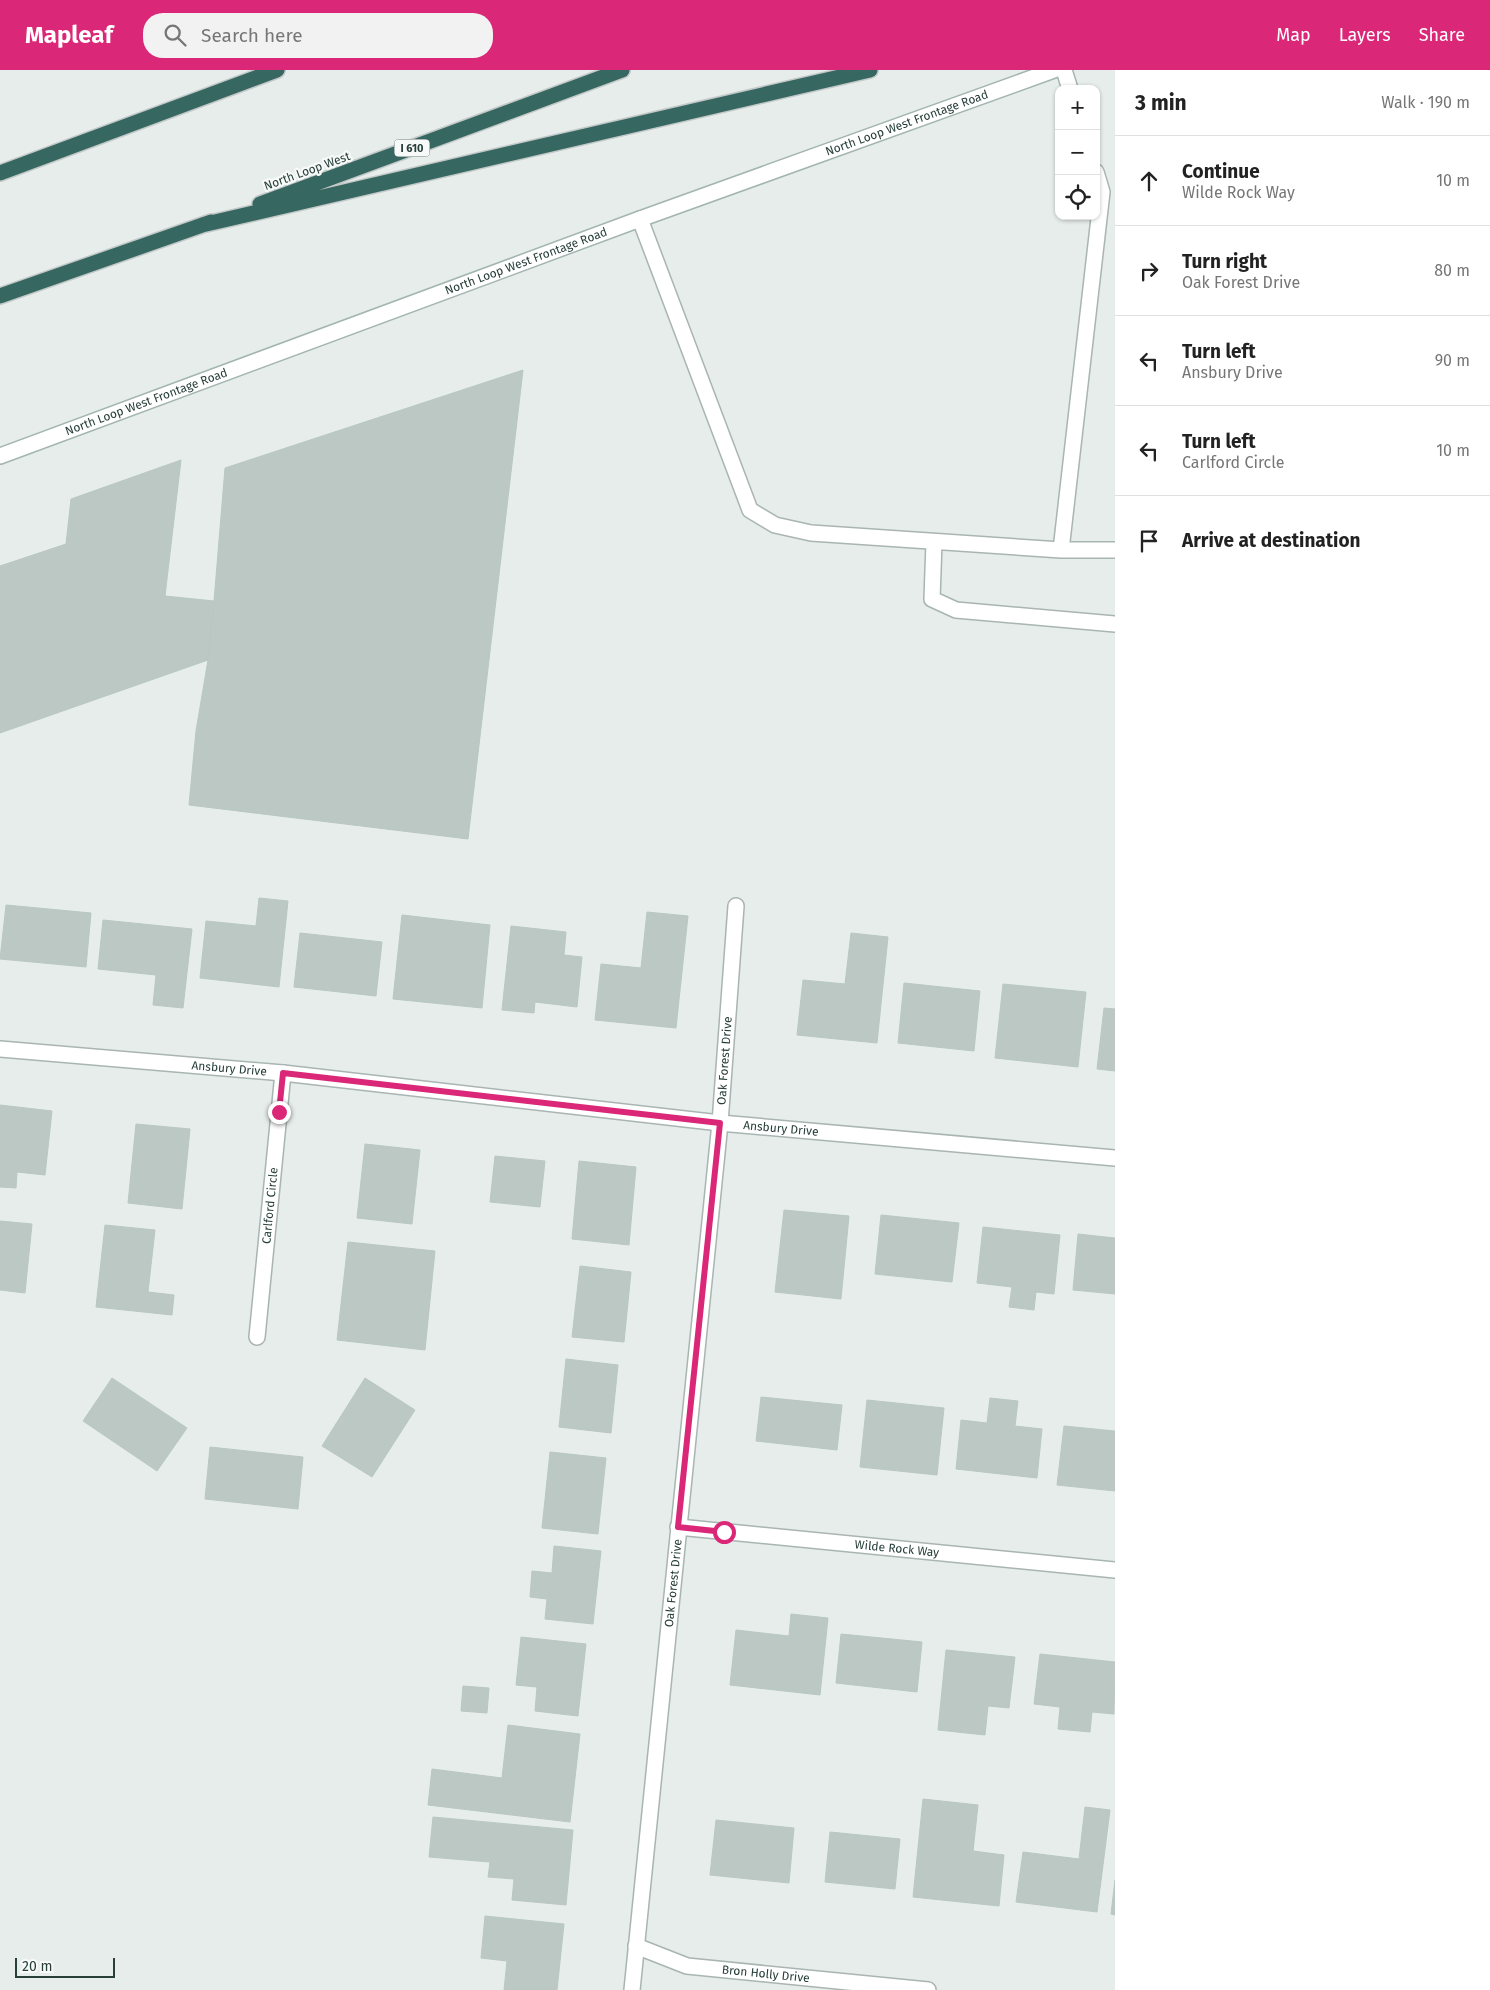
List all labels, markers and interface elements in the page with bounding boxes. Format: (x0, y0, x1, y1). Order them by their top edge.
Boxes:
search box (143, 13, 493, 58)
text: Mapleaf (25, 21, 113, 49)
icon: search (161, 21, 189, 49)
text: Search here (201, 24, 303, 47)
text: Map (1276, 24, 1311, 46)
text: Layers (1339, 24, 1391, 46)
text: Share (1419, 24, 1465, 46)
map controls (1055, 85, 1100, 220)
button: + (1055, 85, 1100, 130)
street label: North Loop West Frontage Road (824, 87, 990, 159)
text: 3 min (1135, 90, 1187, 116)
text: Walk · 190 m (1381, 93, 1470, 112)
button: − (1055, 130, 1100, 175)
road number: I 610 (394, 140, 430, 156)
street label: North Loop West (262, 149, 353, 193)
text: Continue (1182, 160, 1260, 183)
icon: ahead (1135, 167, 1163, 195)
text: 10 m (1436, 171, 1470, 190)
button: locate (1055, 175, 1100, 220)
text: Wilde Rock Way (1182, 183, 1295, 202)
street label: North Loop West Frontage Road (443, 225, 609, 298)
text: Turn right (1182, 250, 1267, 273)
icon: right (1135, 257, 1163, 285)
text: 80 m (1434, 261, 1470, 280)
text: Oak Forest Drive (1182, 273, 1300, 292)
text: Turn left (1182, 340, 1256, 363)
icon: left (1135, 347, 1163, 375)
text: 90 m (1435, 351, 1470, 370)
text: Ansbury Drive (1182, 363, 1283, 382)
street label: North Loop West Frontage Road (63, 365, 229, 438)
text: Turn left (1182, 430, 1256, 453)
icon: left (1135, 437, 1163, 465)
text: 10 m (1436, 441, 1470, 460)
text: Carlford Circle (1182, 453, 1285, 472)
icon: arrive (1135, 527, 1163, 555)
text: Arrive at destination (1182, 529, 1361, 552)
street label: Oak Forest Drive (714, 1016, 735, 1105)
street label: Ansbury Drive (191, 1058, 267, 1079)
route end (268, 1101, 291, 1124)
street label: Ansbury Drive (743, 1118, 819, 1139)
street label: Carlford Circle (259, 1167, 281, 1245)
route start (713, 1521, 736, 1544)
street label: Wilde Rock Way (854, 1537, 940, 1560)
street label: Oak Forest Drive (662, 1538, 685, 1628)
scale bar (15, 1955, 115, 1978)
text: 20 m (22, 1958, 52, 1975)
street label: Bron Holly Drive (721, 1963, 810, 1985)

